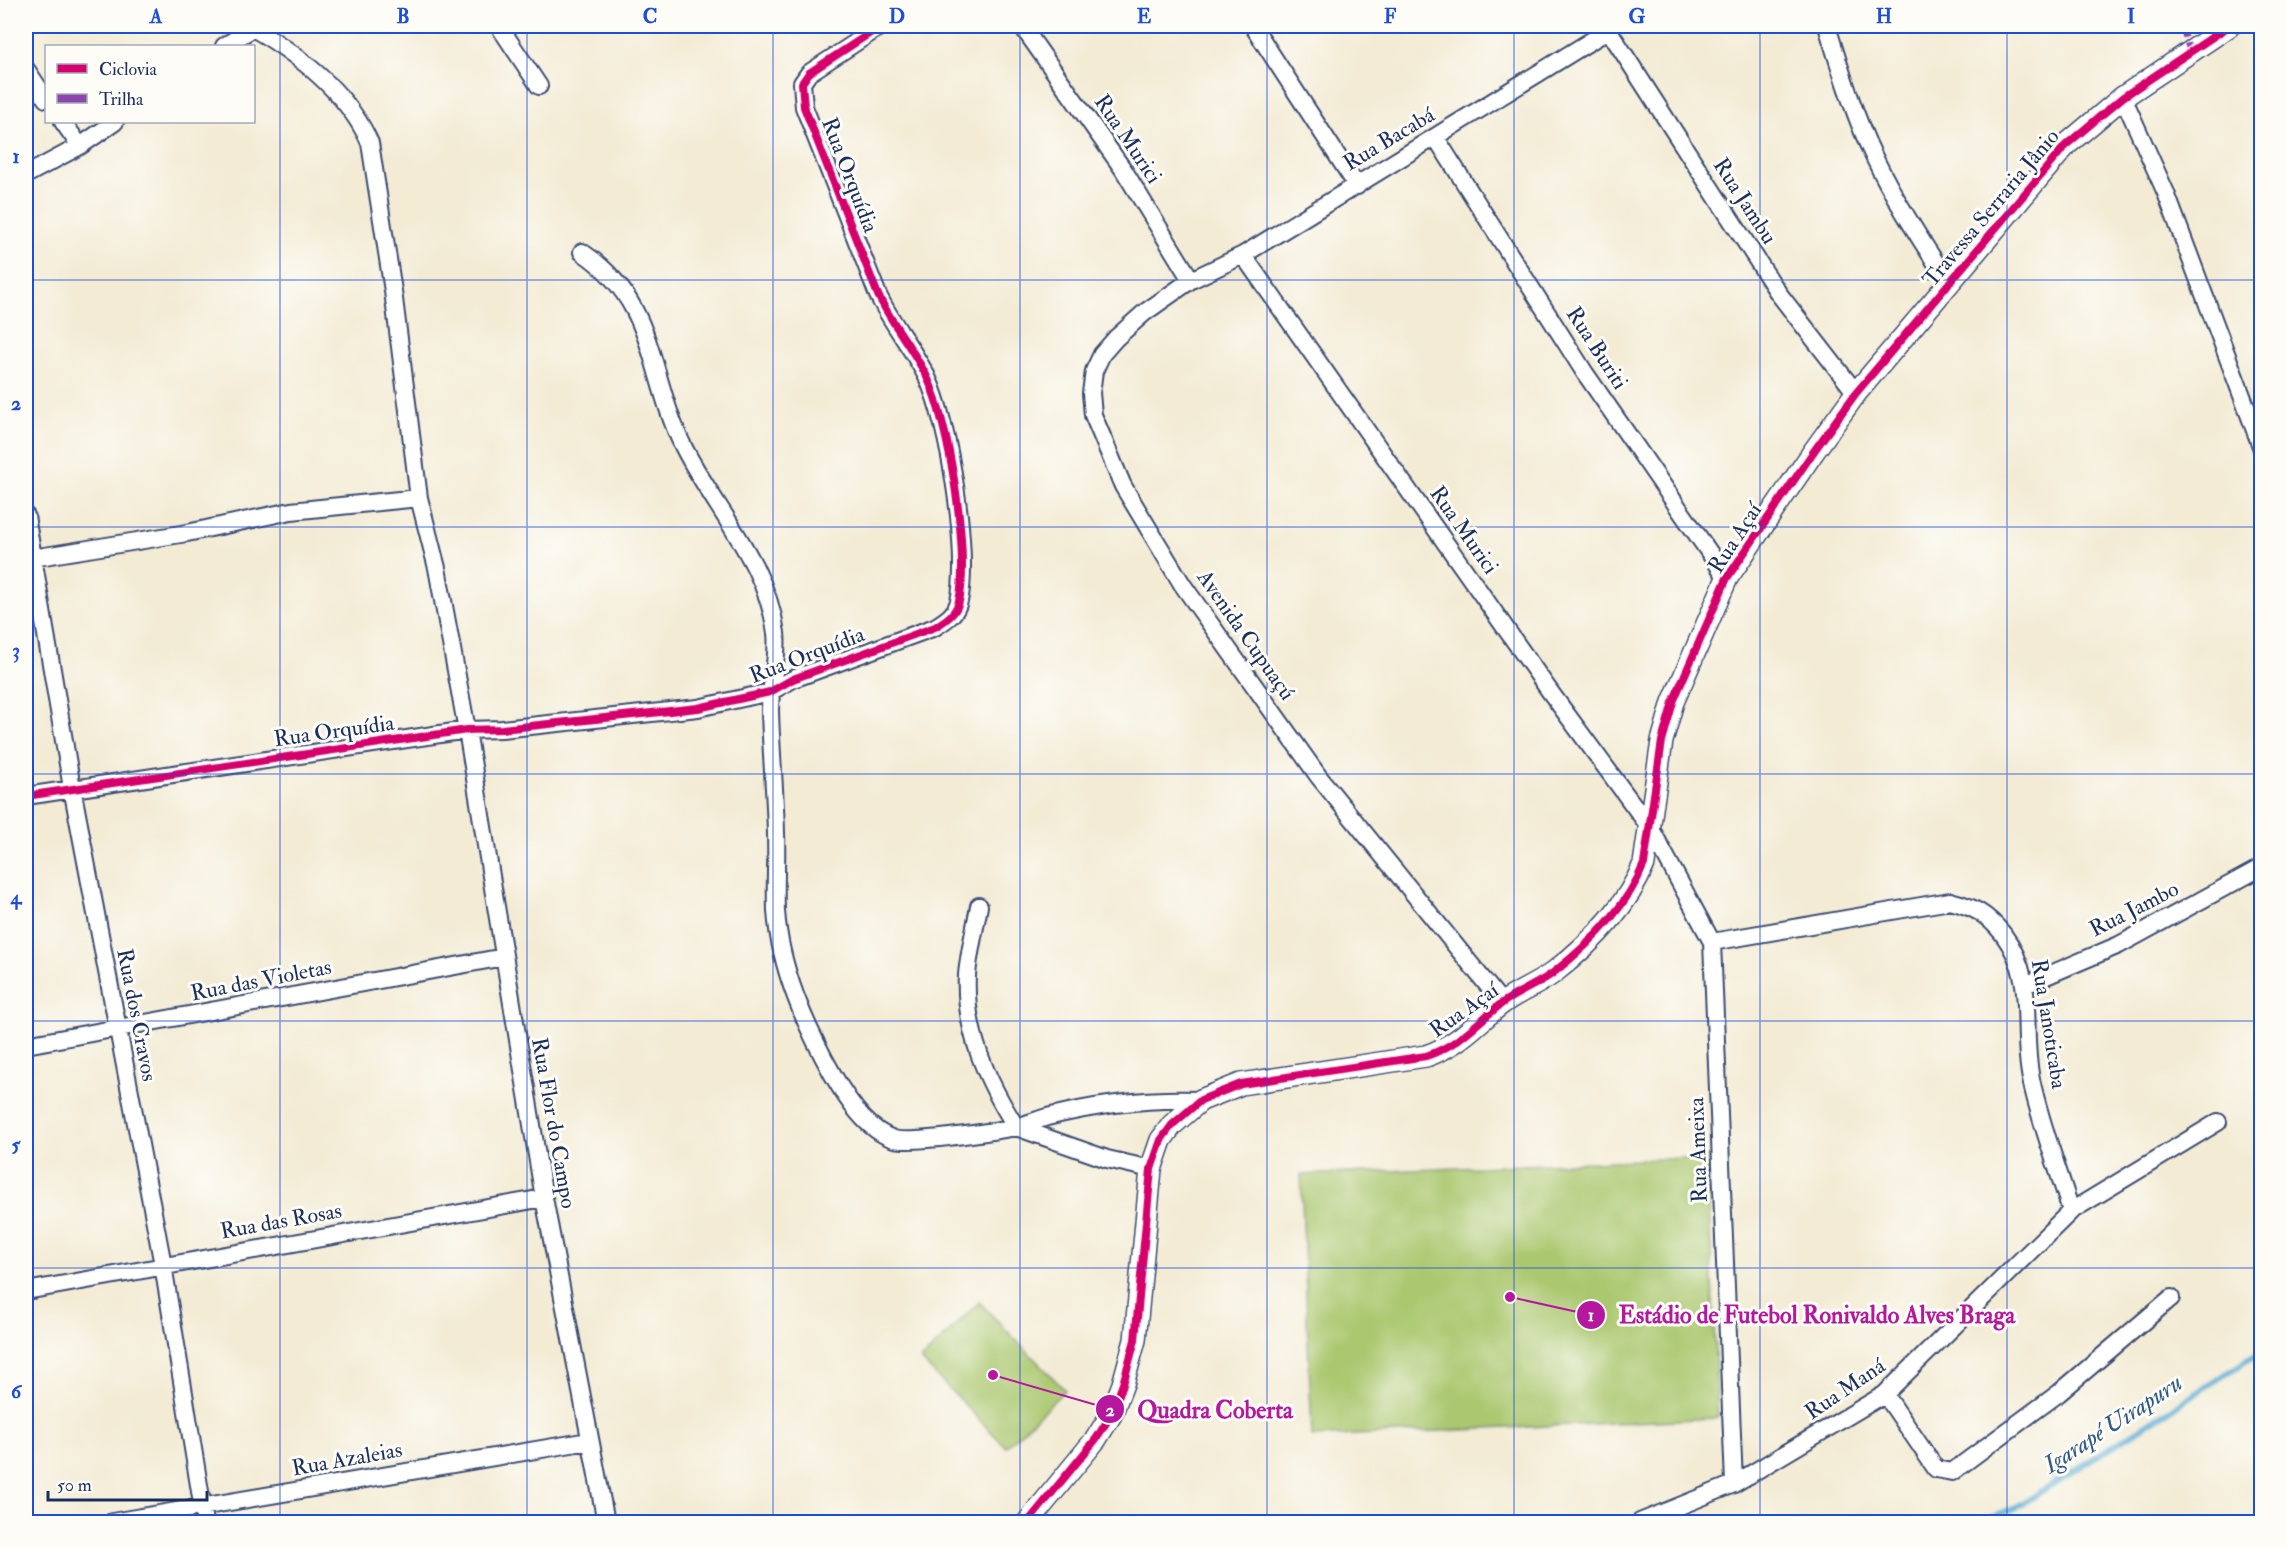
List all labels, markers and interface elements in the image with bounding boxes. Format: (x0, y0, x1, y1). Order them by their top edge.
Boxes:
text: A (149, 4, 163, 29)
text: B (396, 4, 410, 29)
text: C (643, 4, 657, 29)
text: D (889, 4, 905, 29)
text: E (1137, 4, 1152, 29)
text: F (1384, 4, 1397, 29)
text: G (1629, 4, 1646, 29)
text: H (1876, 4, 1892, 29)
text: I (2127, 4, 2135, 29)
legend (45, 45, 255, 123)
text: Ciclovia (99, 58, 158, 81)
text: Trilha (99, 88, 144, 111)
street label: Rua Murici (1088, 89, 1168, 189)
street label: Rua Bacabá (1338, 100, 1441, 177)
street label: Rua Orquídia (815, 113, 885, 237)
street label: Travessa Serraria Jânio (1917, 123, 2065, 293)
text: 1 (12, 144, 20, 169)
street label: Rua Jambu (1707, 153, 1783, 249)
street label: Rua Buriti (1560, 301, 1634, 395)
text: 2 (11, 391, 21, 416)
street label: Rua Murici (1423, 480, 1505, 580)
street label: Rua Açaí (1702, 496, 1769, 578)
street label: Avenida Cupuaçú (1189, 564, 1301, 706)
street label: Rua Orquídia (745, 620, 869, 690)
text: 3 (12, 638, 20, 663)
street label: Rua Orquídia (272, 709, 397, 753)
street label: Rua Jambo (2085, 875, 2183, 943)
text: 4 (10, 885, 23, 910)
street label: Rua dos Cravos (110, 946, 164, 1084)
street label: Rua das Violetas (188, 953, 334, 1007)
street label: Rua Janoticaba (2025, 957, 2073, 1092)
street label: Rua Açaí (1424, 975, 1506, 1044)
street label: Rua Flor do Campo (524, 1035, 583, 1211)
street label: Rua Ameixa (1682, 1096, 1714, 1203)
text: 5 (12, 1132, 22, 1157)
street label: Rua das Rosas (218, 1197, 344, 1245)
callout: Estádio de Futebol Ronivaldo Alves Braga (1576, 1294, 2027, 1336)
text: Estádio de Futebol Ronivaldo Alves Braga (1619, 1300, 2016, 1331)
text: 1 (1588, 1304, 1594, 1327)
street label: Rua Maná (1799, 1351, 1891, 1426)
water label: Igarapé Uirapuru (2036, 1368, 2188, 1481)
text: 6 (11, 1379, 23, 1404)
callout: Quadra Coberta (1095, 1388, 1304, 1430)
text: Quadra Coberta (1137, 1395, 1294, 1426)
text: 2 (1105, 1399, 1115, 1422)
street label: Rua Azaleias (290, 1436, 404, 1482)
scale bar (48, 1464, 207, 1502)
text: 50 m (57, 1474, 92, 1497)

